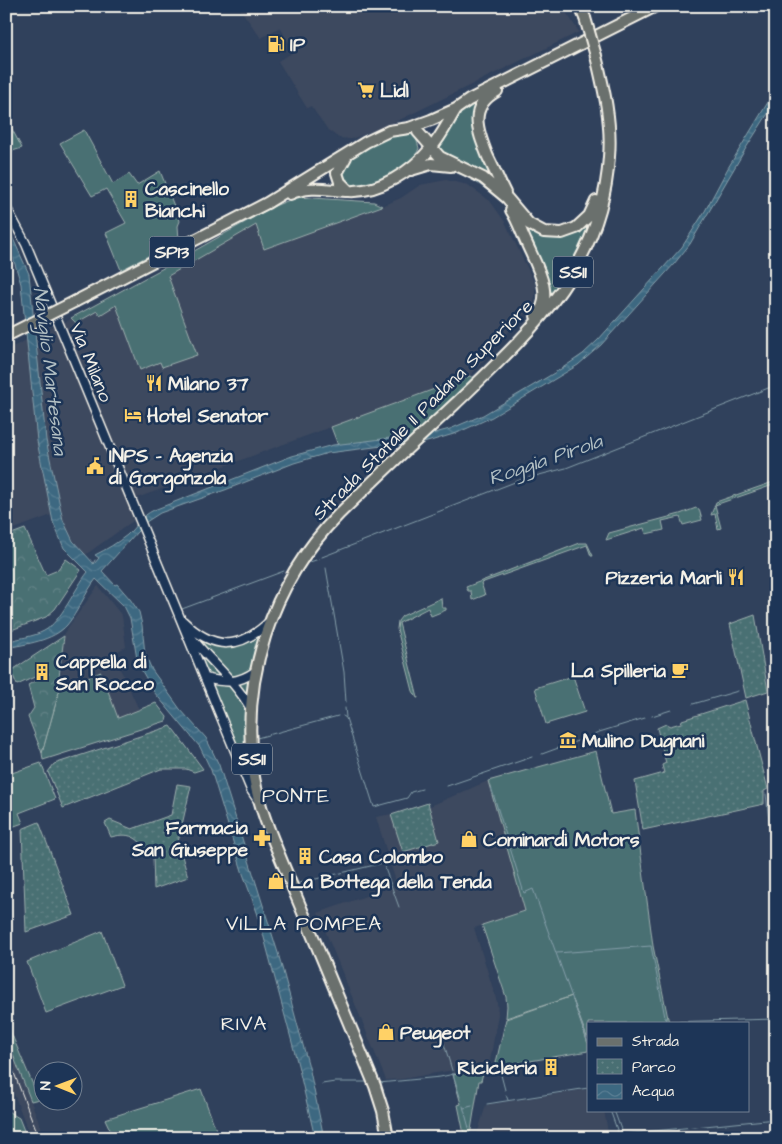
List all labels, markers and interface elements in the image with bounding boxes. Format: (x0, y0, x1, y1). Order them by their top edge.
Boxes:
place label: IP (290, 32, 306, 59)
fuel station icon: IP (266, 34, 286, 54)
place label: Lidl (380, 78, 409, 105)
supermarket icon: Lidl (356, 80, 376, 100)
place label: Cascinello Bianchi (145, 176, 229, 225)
building icon: Cascinello Bianchi (121, 189, 141, 209)
road number: SP13 (150, 236, 194, 268)
road number: SS11 (553, 256, 593, 288)
water label: Naviglio Martesana (25, 286, 74, 458)
street label: Strada Statale 11 Padana Superiore (306, 293, 540, 527)
street label: Via Milano (62, 319, 119, 407)
place label: Milano 37 (168, 371, 249, 398)
restaurant icon: Milano 37 (144, 373, 164, 393)
place label: Hotel Senator (147, 403, 269, 430)
hotel icon: Hotel Senator (123, 405, 143, 425)
water label: Roggia Pirola (485, 427, 607, 493)
place label: INPS - Agenzia di Gorgonzola (108, 443, 233, 493)
public building icon: INPS - Agenzia di Gorgonzola (85, 456, 105, 476)
place label: Pizzeria Marli (606, 565, 722, 592)
restaurant icon: Pizzeria Marli (726, 567, 746, 587)
place label: Cappella di San Rocco (55, 649, 154, 698)
place label: La Spilleria (571, 658, 666, 685)
cafe icon: La Spilleria (670, 660, 690, 680)
building icon: Cappella di San Rocco (32, 662, 52, 682)
place label: Mulino Dugnani (582, 728, 704, 756)
museum icon: Mulino Dugnani (558, 730, 578, 750)
road number: SS11 (232, 744, 272, 774)
district label: PONTE (262, 782, 330, 810)
place label: Farmacia San Giuseppe (131, 815, 249, 864)
place label: Cominardi Motors (483, 827, 640, 854)
pharmacy icon: Farmacia San Giuseppe (252, 828, 272, 848)
shop icon: Cominardi Motors (459, 829, 479, 849)
place label: Casa Colombo (319, 844, 443, 871)
building icon: Casa Colombo (295, 846, 315, 866)
place label: La Bottega della Tenda (290, 869, 492, 897)
shop icon: La Bottega della Tenda (266, 871, 286, 891)
district label: VILLA POMPEA (226, 910, 382, 938)
district label: RIVA (221, 1010, 267, 1038)
place label: Peugeot (400, 1020, 471, 1048)
shop icon: Peugeot (376, 1022, 396, 1042)
legend (587, 1022, 750, 1112)
text: Strada (632, 1031, 679, 1052)
place label: Ricicleria (457, 1055, 537, 1082)
building icon: Ricicleria (541, 1057, 561, 1077)
text: Parco (632, 1057, 676, 1078)
north arrow (32, 1062, 82, 1112)
text: N (36, 1081, 56, 1090)
text: Acqua (632, 1081, 674, 1102)

